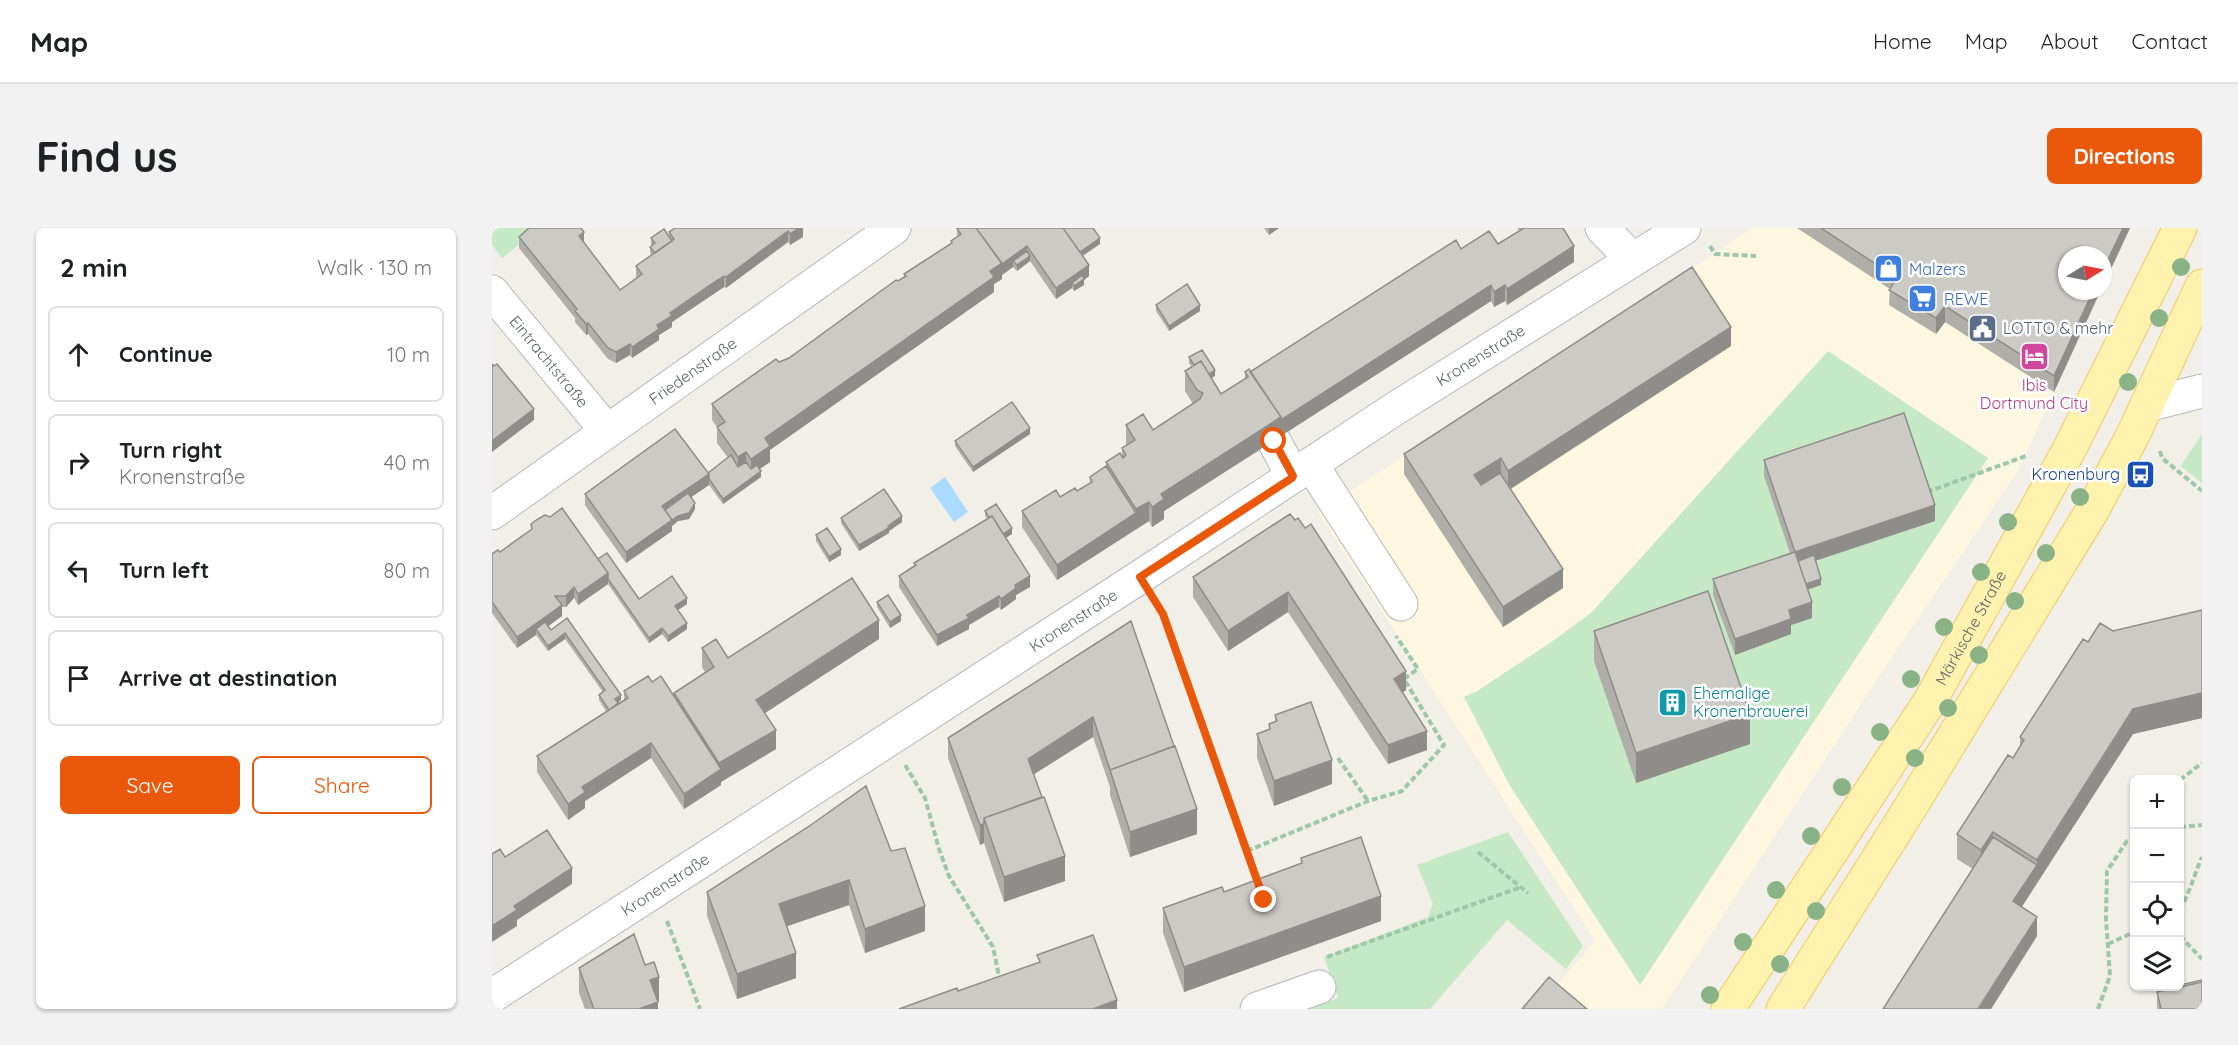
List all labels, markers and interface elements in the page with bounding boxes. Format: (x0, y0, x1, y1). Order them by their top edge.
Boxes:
text: Map (30, 24, 88, 59)
text: Home (1873, 28, 1932, 54)
text: Map (1965, 28, 2008, 54)
text: About (2041, 28, 2099, 54)
text: Contact (2132, 28, 2208, 54)
button: Directions (2047, 128, 2202, 184)
text: Find us (36, 130, 178, 183)
north arrow (2058, 246, 2112, 300)
text: 2 min (60, 251, 128, 284)
shop icon: Malzers (1872, 253, 1904, 285)
text: Walk · 130 m (317, 255, 432, 280)
place label: Malzers (1909, 259, 1966, 279)
supermarket icon: REWE (1907, 283, 1939, 315)
place label: REWE (1944, 289, 1988, 309)
street label: Eintrachtstraße (506, 311, 593, 411)
public building icon: LOTTO & mehr (1966, 312, 1998, 344)
place label: LOTTO & mehr (2003, 318, 2114, 338)
street label: Kronenstraße (1432, 320, 1529, 390)
street label: Friedenstraße (645, 333, 740, 409)
icon: ahead (62, 338, 95, 371)
text: Continue (119, 340, 213, 368)
hotel icon: Ibis Dortmund City (2018, 341, 2050, 373)
text: 10 m (387, 342, 430, 367)
place label: Ibis Dortmund City (1980, 375, 2088, 413)
route start (1260, 427, 1286, 453)
text: Turn right (119, 436, 223, 464)
icon: right (62, 446, 95, 479)
text: 40 m (384, 450, 430, 475)
bus stop icon: Kronenburg (2125, 458, 2157, 490)
text: Kronenstraße (119, 464, 245, 489)
place label: Kronenburg (2032, 464, 2120, 484)
icon: left (62, 554, 95, 587)
text: Turn left (119, 556, 209, 584)
text: 80 m (384, 558, 430, 583)
street label: Märkische Straße (1931, 567, 2010, 689)
street label: Kronenstraße (1025, 584, 1121, 656)
icon: arrive (62, 662, 95, 695)
text: Arrive at destination (119, 664, 337, 692)
place label: Ehemalige Kronenbrauerei (1693, 683, 1808, 721)
building icon: Ehemalige Kronenbrauerei (1656, 686, 1688, 718)
button: Save (60, 756, 240, 814)
button: Share (252, 756, 432, 814)
map controls (2130, 775, 2184, 991)
button: + (2130, 775, 2184, 829)
button: − (2130, 829, 2184, 883)
street label: Kronenstraße (617, 848, 713, 920)
button: locate (2130, 883, 2184, 937)
route end (1250, 886, 1276, 912)
button: layers (2130, 937, 2184, 991)

